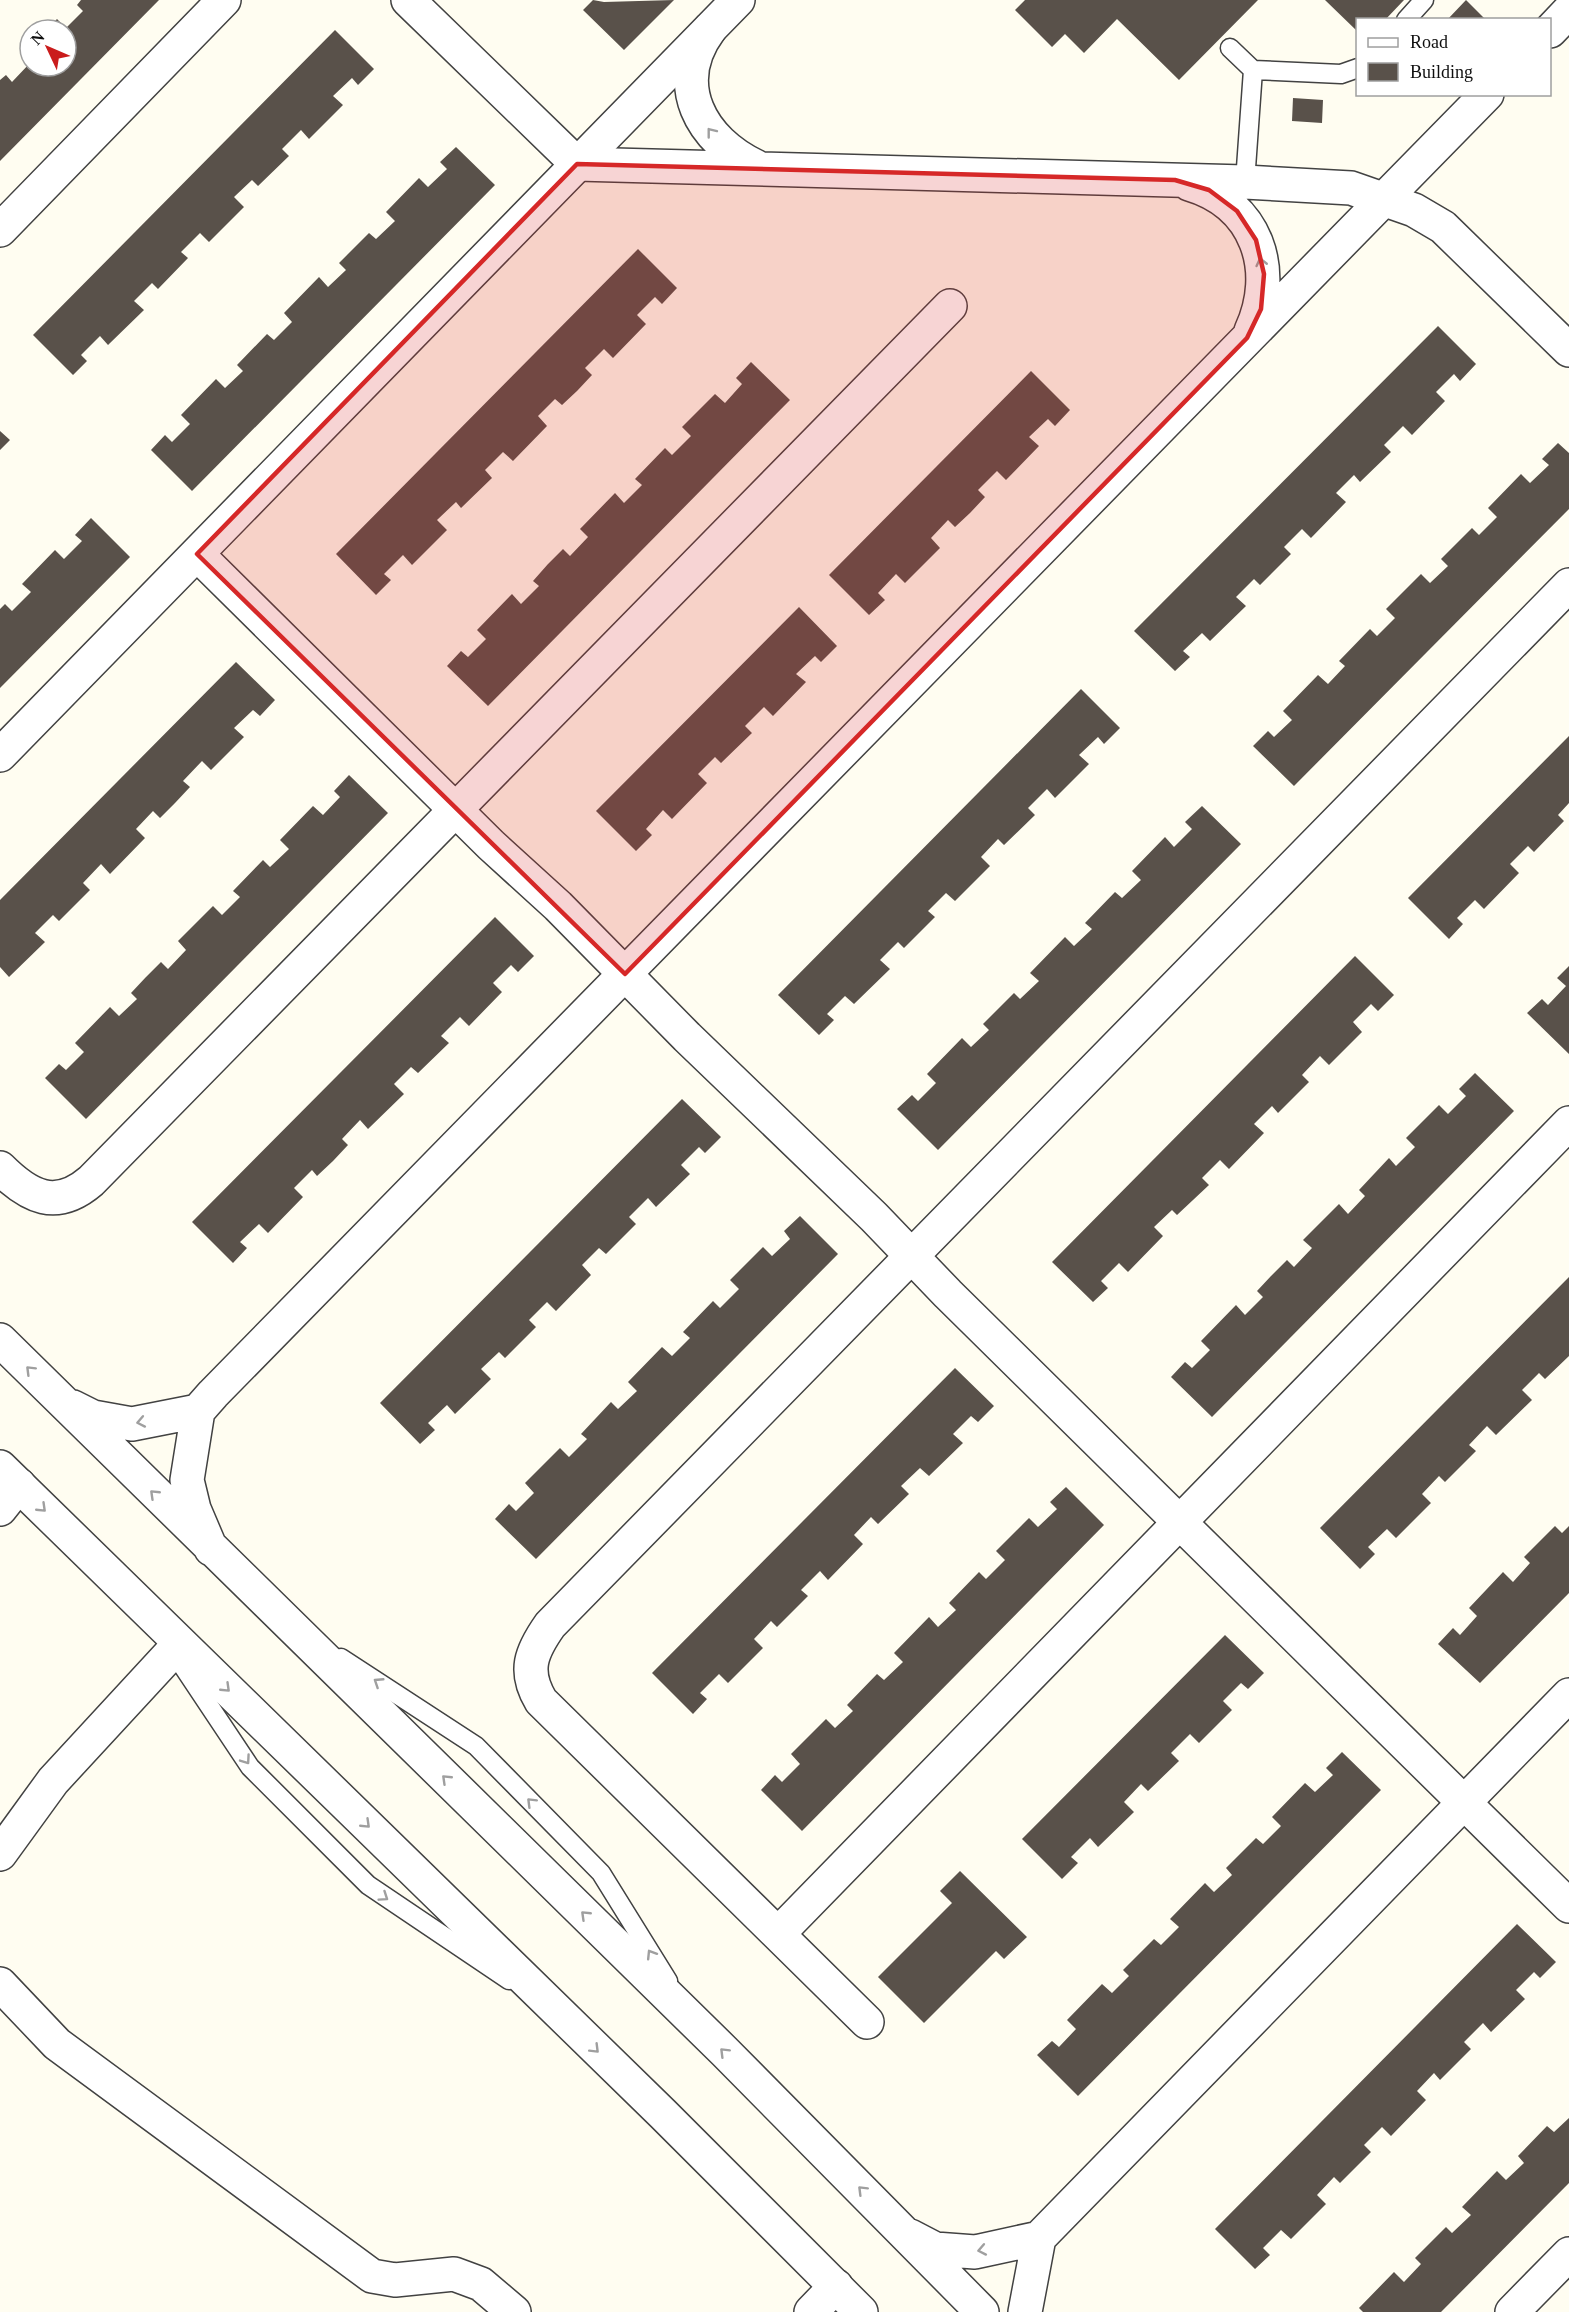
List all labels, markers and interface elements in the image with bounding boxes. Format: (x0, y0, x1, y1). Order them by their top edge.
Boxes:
north arrow (18, 18, 78, 78)
legend (1356, 18, 1551, 96)
text: N (27, 28, 48, 48)
text: Road (1410, 32, 1448, 52)
text: Building (1410, 62, 1473, 82)
one-way arrow (708, 128, 719, 139)
one-way arrow (1256, 257, 1269, 267)
one-way arrow (27, 1367, 38, 1378)
one-way arrow (136, 1415, 146, 1428)
one-way arrow (150, 1490, 161, 1501)
one-way arrow (34, 1500, 45, 1511)
one-way arrow (374, 1678, 384, 1690)
one-way arrow (220, 1681, 230, 1692)
one-way arrow (239, 1754, 250, 1765)
one-way arrow (442, 1775, 452, 1786)
one-way arrow (527, 1798, 538, 1809)
one-way arrow (358, 1817, 369, 1828)
one-way arrow (378, 1890, 389, 1901)
one-way arrow (581, 1912, 592, 1923)
one-way arrow (647, 1950, 659, 1960)
one-way arrow (588, 2041, 599, 2052)
one-way arrow (721, 2048, 732, 2059)
one-way arrow (858, 2187, 869, 2198)
one-way arrow (977, 2243, 987, 2256)

